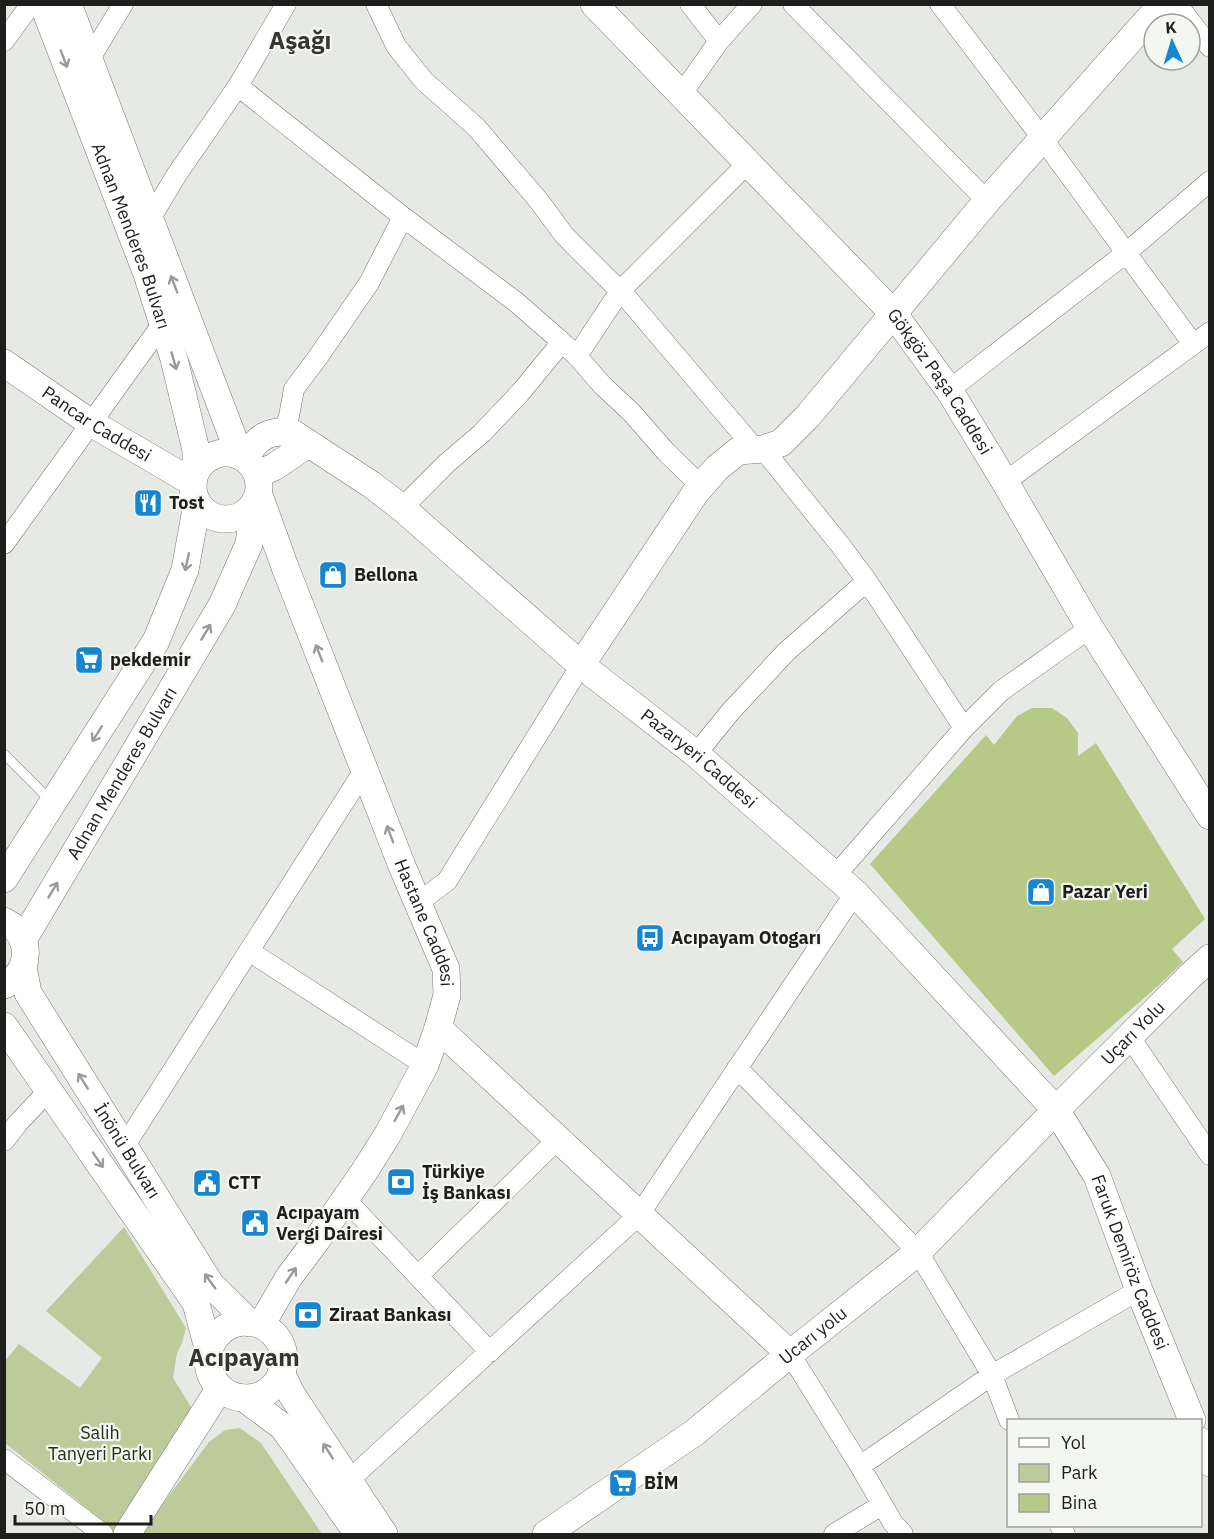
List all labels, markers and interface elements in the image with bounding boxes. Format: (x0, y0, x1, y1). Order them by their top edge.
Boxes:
north arrow (1142, 12, 1202, 72)
text: K (1165, 17, 1177, 37)
district label: Aşağı (269, 24, 331, 56)
one-way arrow (59, 49, 70, 68)
street label: Adnan Menderes Bulvarı (86, 139, 176, 332)
one-way arrow (168, 275, 179, 293)
street label: Gökgöz Paşa Caddesi (882, 304, 998, 459)
one-way arrow (169, 351, 180, 370)
street label: Pancar Caddesi (38, 381, 156, 467)
restaurant icon: Tost (132, 487, 164, 519)
place label: Tost (169, 491, 204, 514)
one-way arrow (180, 552, 192, 571)
shop icon: Bellona (317, 559, 349, 591)
place label: Bellona (354, 563, 418, 586)
one-way arrow (200, 624, 212, 641)
supermarket icon: pekdemir (73, 644, 105, 676)
one-way arrow (313, 644, 324, 662)
place label: pekdemir (110, 648, 191, 671)
street label: Adnan Menderes Bulvarı (61, 682, 182, 864)
street label: Pazaryeri Caddesi (636, 703, 762, 813)
one-way arrow (90, 725, 102, 742)
one-way arrow (384, 825, 395, 844)
street label: Hastane Caddesi (389, 855, 459, 987)
shop icon: Pazar Yeri (1025, 876, 1057, 908)
place label: Pazar Yeri (1062, 880, 1148, 903)
one-way arrow (48, 882, 60, 899)
bus stop icon: Acıpayam Otogarı (634, 922, 666, 954)
place label: Acıpayam Otogarı (671, 926, 821, 949)
street label: Uçarı Yolu (1096, 996, 1169, 1070)
one-way arrow (76, 1073, 88, 1090)
street label: İnönü Bulvarı (89, 1099, 166, 1203)
one-way arrow (394, 1105, 406, 1122)
one-way arrow (92, 1152, 104, 1168)
place label: Türkiye İş Bankası (422, 1160, 511, 1204)
bank icon: Türkiye İş Bankası (385, 1166, 417, 1198)
public building icon: CTT (191, 1167, 223, 1199)
place label: CTT (228, 1171, 261, 1194)
street label: Faruk Demiröz Caddesi (1086, 1171, 1174, 1353)
place label: Acıpayam Vergi Dairesi (276, 1201, 383, 1245)
public building icon: Acıpayam Vergi Dairesi (239, 1207, 271, 1239)
one-way arrow (285, 1267, 297, 1284)
one-way arrow (203, 1273, 216, 1289)
bank icon: Ziraat Bankası (292, 1299, 324, 1331)
street label: Ucarı yolu (774, 1301, 851, 1369)
place label: Ziraat Bankası (329, 1303, 451, 1326)
district label: Acıpayam (188, 1341, 300, 1373)
legend (1007, 1419, 1202, 1527)
park label: Salih Tanyeri Parkı (48, 1421, 152, 1465)
text: Yol (1061, 1431, 1086, 1454)
one-way arrow (322, 1443, 334, 1459)
text: Park (1061, 1461, 1098, 1484)
supermarket icon: BİM (607, 1467, 639, 1499)
place label: BİM (644, 1471, 679, 1494)
scale bar (15, 1488, 152, 1526)
text: Bina (1061, 1491, 1097, 1514)
text: 50 m (24, 1497, 66, 1520)

